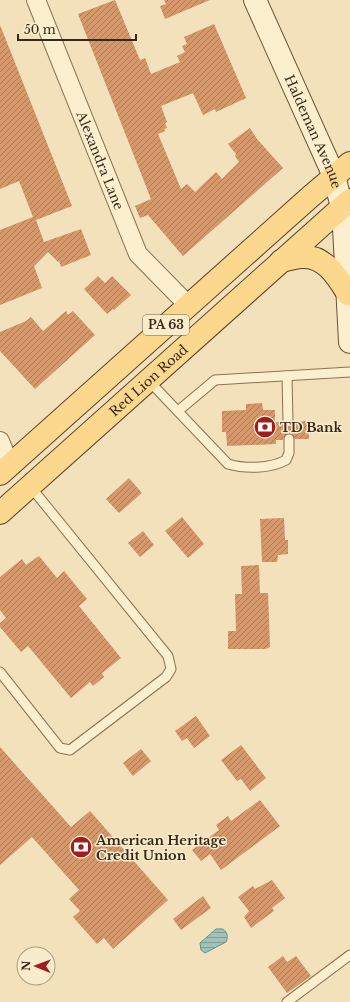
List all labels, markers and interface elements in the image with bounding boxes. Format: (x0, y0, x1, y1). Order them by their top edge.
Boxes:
scale bar (18, 16, 136, 42)
text: 50 m (24, 22, 56, 37)
street label: Haldeman Avenue (281, 72, 345, 190)
street label: Alexandra Lane (72, 108, 127, 212)
road number: PA 63 (143, 315, 189, 335)
street label: Red Lion Road (106, 341, 192, 420)
bank icon: TD Bank (252, 414, 278, 440)
place label: TD Bank (280, 419, 342, 436)
place label: American Heritage Credit Union (95, 832, 226, 864)
bank icon: American Heritage Credit Union (68, 834, 94, 860)
north arrow (16, 946, 56, 986)
text: N (19, 960, 33, 971)

